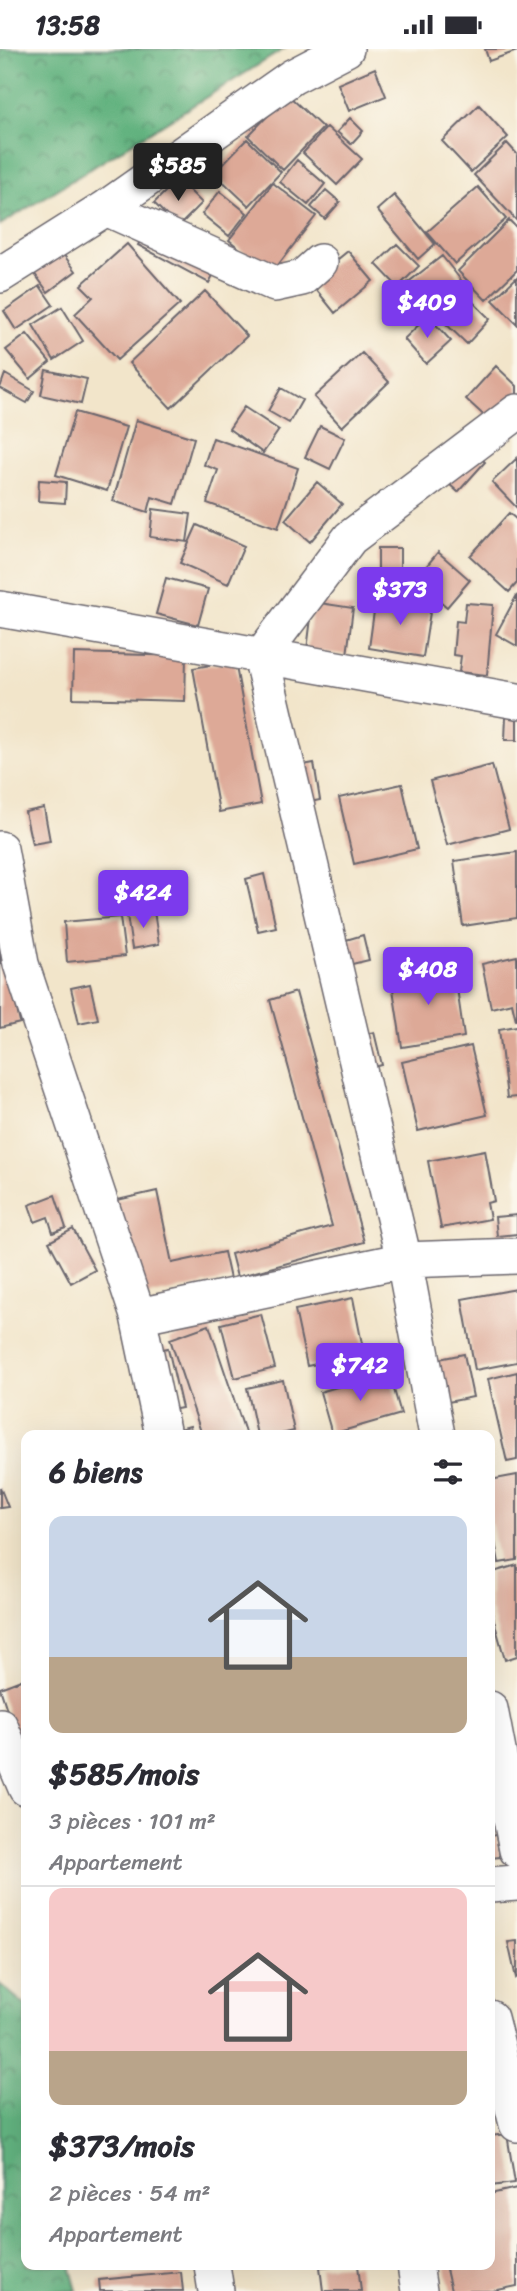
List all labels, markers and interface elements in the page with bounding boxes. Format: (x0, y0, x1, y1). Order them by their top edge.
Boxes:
text: 13:58 (35, 2, 100, 48)
pin: $585 (137, 143, 219, 203)
text: $585 (149, 145, 207, 186)
pin: $409 (386, 281, 468, 340)
text: $409 (398, 282, 456, 323)
pin: $373 (359, 567, 441, 627)
text: $373 (373, 569, 427, 610)
pin: $424 (102, 871, 184, 930)
text: $424 (114, 872, 172, 913)
pin: $408 (387, 947, 469, 1007)
text: $408 (399, 949, 457, 990)
pin: $742 (319, 1343, 401, 1403)
text: $742 (332, 1345, 388, 1386)
text: 6 biens (49, 1445, 142, 1499)
icon: filters (429, 1453, 467, 1491)
icon: home (195, 1562, 321, 1688)
text: $585/mois (49, 1747, 199, 1801)
text: 3 pièces · 101 m² (49, 1801, 216, 1842)
text: Appartement (49, 1842, 183, 1883)
icon: home (195, 1934, 321, 2060)
text: $373/mois (49, 2119, 195, 2173)
text: 2 pièces · 54 m² (49, 2173, 211, 2214)
text: Appartement (49, 2214, 183, 2255)

